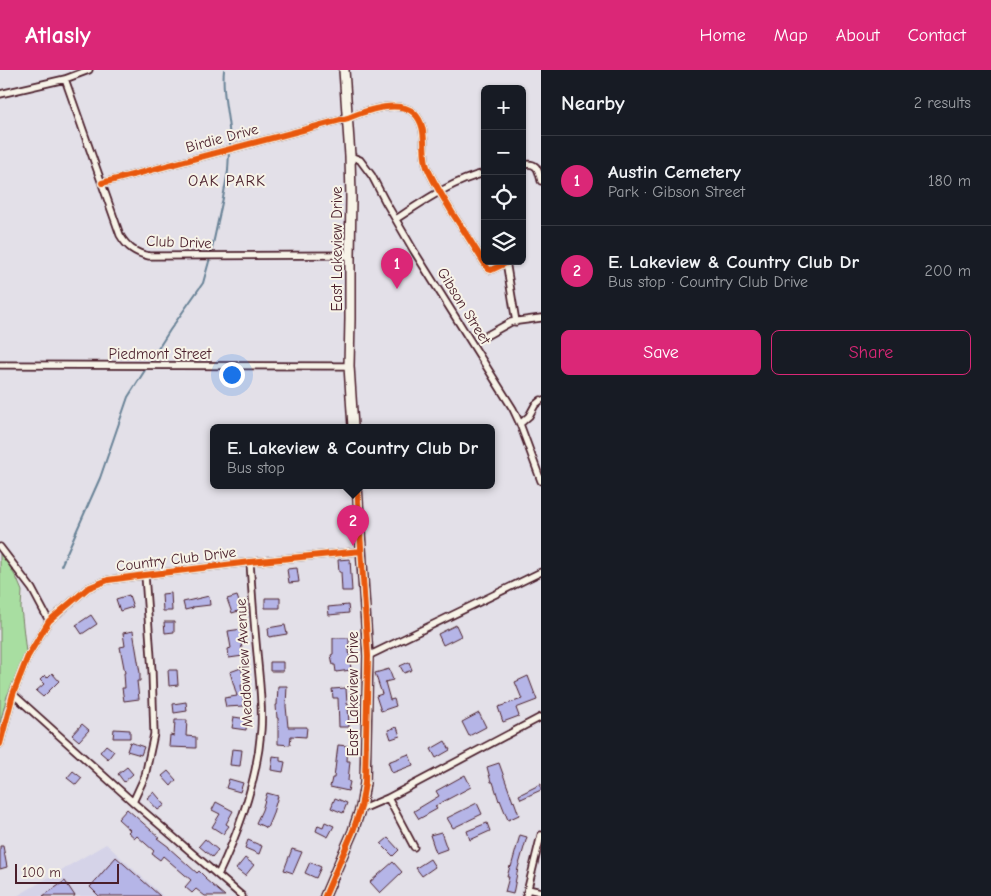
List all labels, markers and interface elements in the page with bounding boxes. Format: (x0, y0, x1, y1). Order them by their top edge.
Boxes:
text: Atlasly (25, 21, 91, 49)
text: Home (699, 25, 746, 46)
text: Map (774, 25, 808, 46)
text: About (836, 25, 880, 46)
text: Contact (908, 25, 966, 46)
map controls (481, 85, 526, 265)
button: + (481, 85, 526, 130)
text: Nearby (561, 91, 625, 115)
text: 2 results (914, 94, 971, 112)
street label: Birdie Drive (184, 120, 261, 156)
button: − (481, 130, 526, 175)
text: Austin Cemetery (608, 161, 741, 183)
district label: OAK PARK (188, 172, 266, 190)
text: 1 (574, 172, 580, 190)
text: 180 m (928, 172, 971, 190)
button: locate (481, 175, 526, 220)
text: Park · Gibson Street (608, 183, 745, 201)
street label: East Lakeview Drive (328, 186, 346, 312)
button: layers (481, 220, 526, 265)
street label: Club Drive (146, 232, 213, 252)
pin: 1 (381, 248, 413, 289)
text: E. Lakeview & Country Club Dr (608, 251, 859, 273)
text: 2 (573, 262, 581, 280)
text: 200 m (925, 262, 971, 280)
street label: Gibson Street (433, 264, 495, 348)
text: Bus stop · Country Club Drive (608, 273, 808, 291)
button: Save (561, 330, 761, 375)
button: Share (771, 330, 971, 375)
street label: Piedmont Street (109, 345, 212, 363)
your location (219, 362, 245, 388)
popup (210, 424, 495, 489)
text: E. Lakeview & Country Club Dr (227, 437, 478, 459)
text: Bus stop (227, 459, 285, 477)
pin: 2 (337, 505, 369, 546)
street label: Country Club Drive (115, 543, 237, 575)
street label: Meadowview Avenue (232, 597, 256, 728)
street label: East Lakeview Drive (344, 631, 362, 757)
scale bar (15, 861, 119, 884)
text: 100 m (22, 864, 61, 881)

